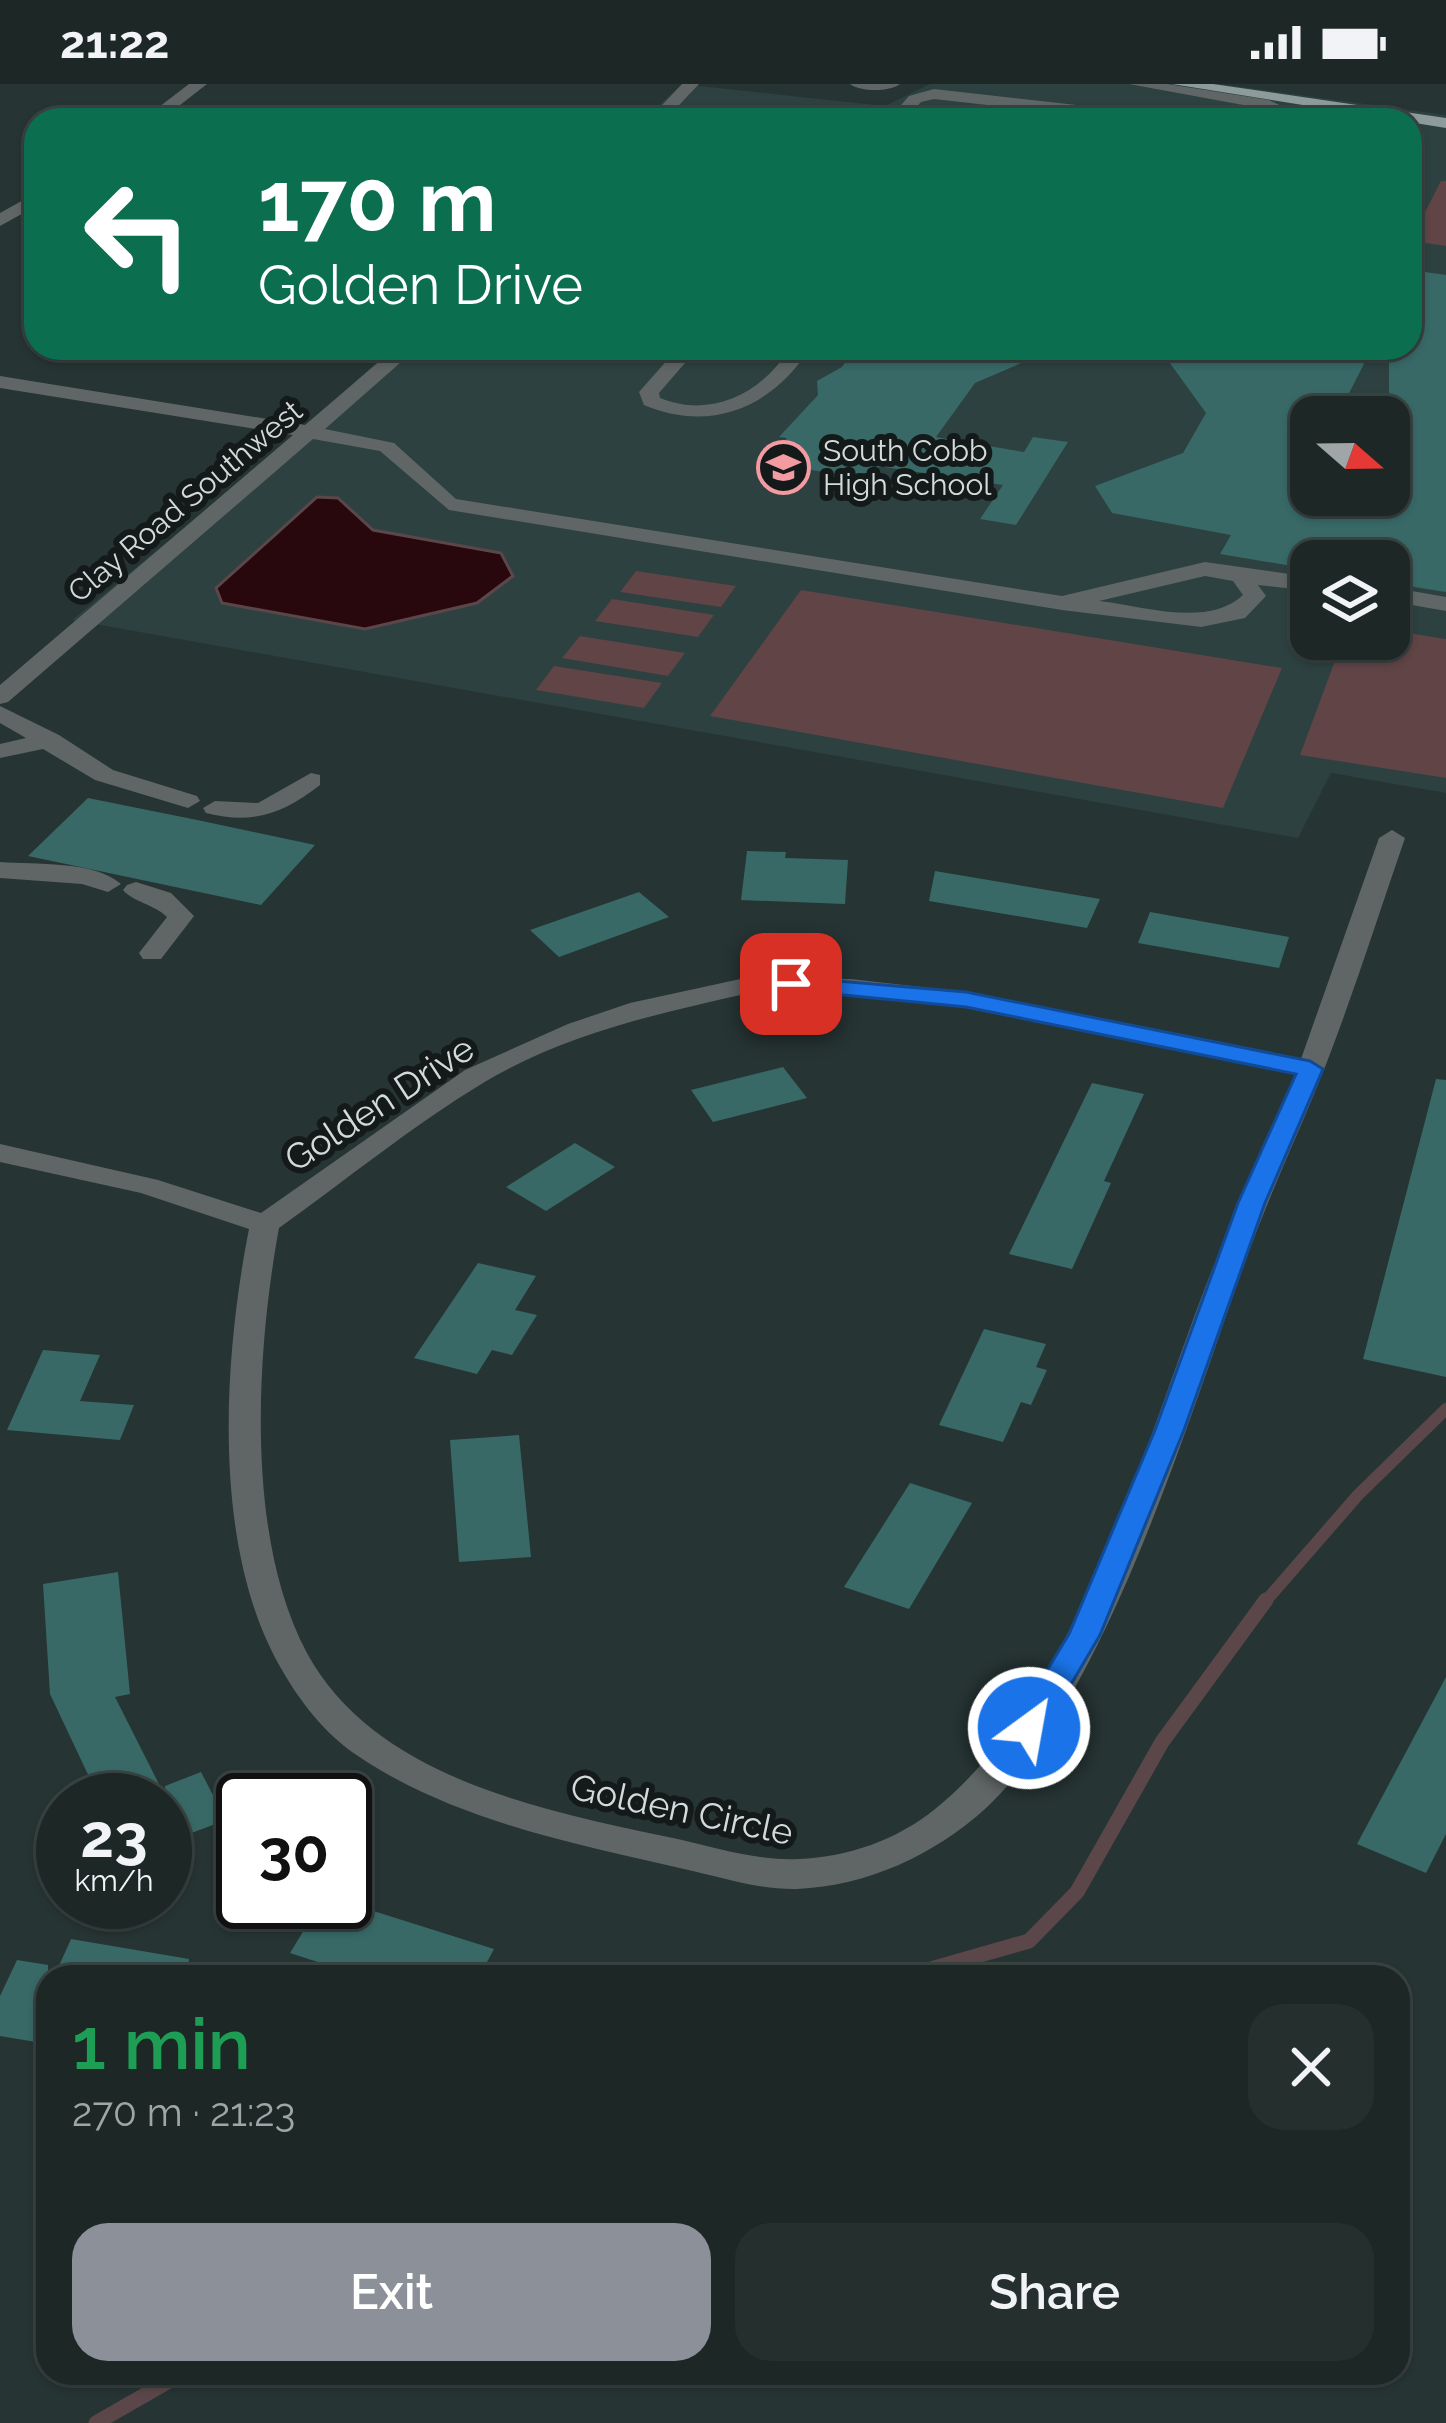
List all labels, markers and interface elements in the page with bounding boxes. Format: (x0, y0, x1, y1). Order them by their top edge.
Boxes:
text: 21:22 (60, 16, 170, 69)
text: 170 m (258, 152, 497, 251)
icon: left (60, 156, 216, 312)
text: Golden Drive (258, 253, 583, 317)
street label: Clay Road Southwest (61, 393, 309, 609)
north arrow (1290, 396, 1410, 516)
map controls (1290, 396, 1410, 660)
place label: South Cobb High School (823, 433, 992, 502)
school or university icon: South Cobb High School (756, 439, 812, 495)
button: layers (1290, 540, 1410, 660)
pin (740, 933, 842, 1035)
icon: arrive (758, 951, 824, 1017)
street label: Golden Drive (277, 1026, 481, 1180)
position arrow (966, 1665, 1092, 1791)
street label: Golden Circle (567, 1765, 797, 1853)
speed limit sign: 30 (216, 1773, 372, 1929)
text: 23 (80, 1801, 148, 1871)
text: km/h (74, 1863, 154, 1898)
text: 1 min (72, 2001, 251, 2086)
button: close (1248, 2004, 1374, 2130)
text: 270 m · 21:23 (72, 2089, 295, 2135)
button: Exit (72, 2223, 711, 2361)
button: Share (735, 2223, 1374, 2361)

